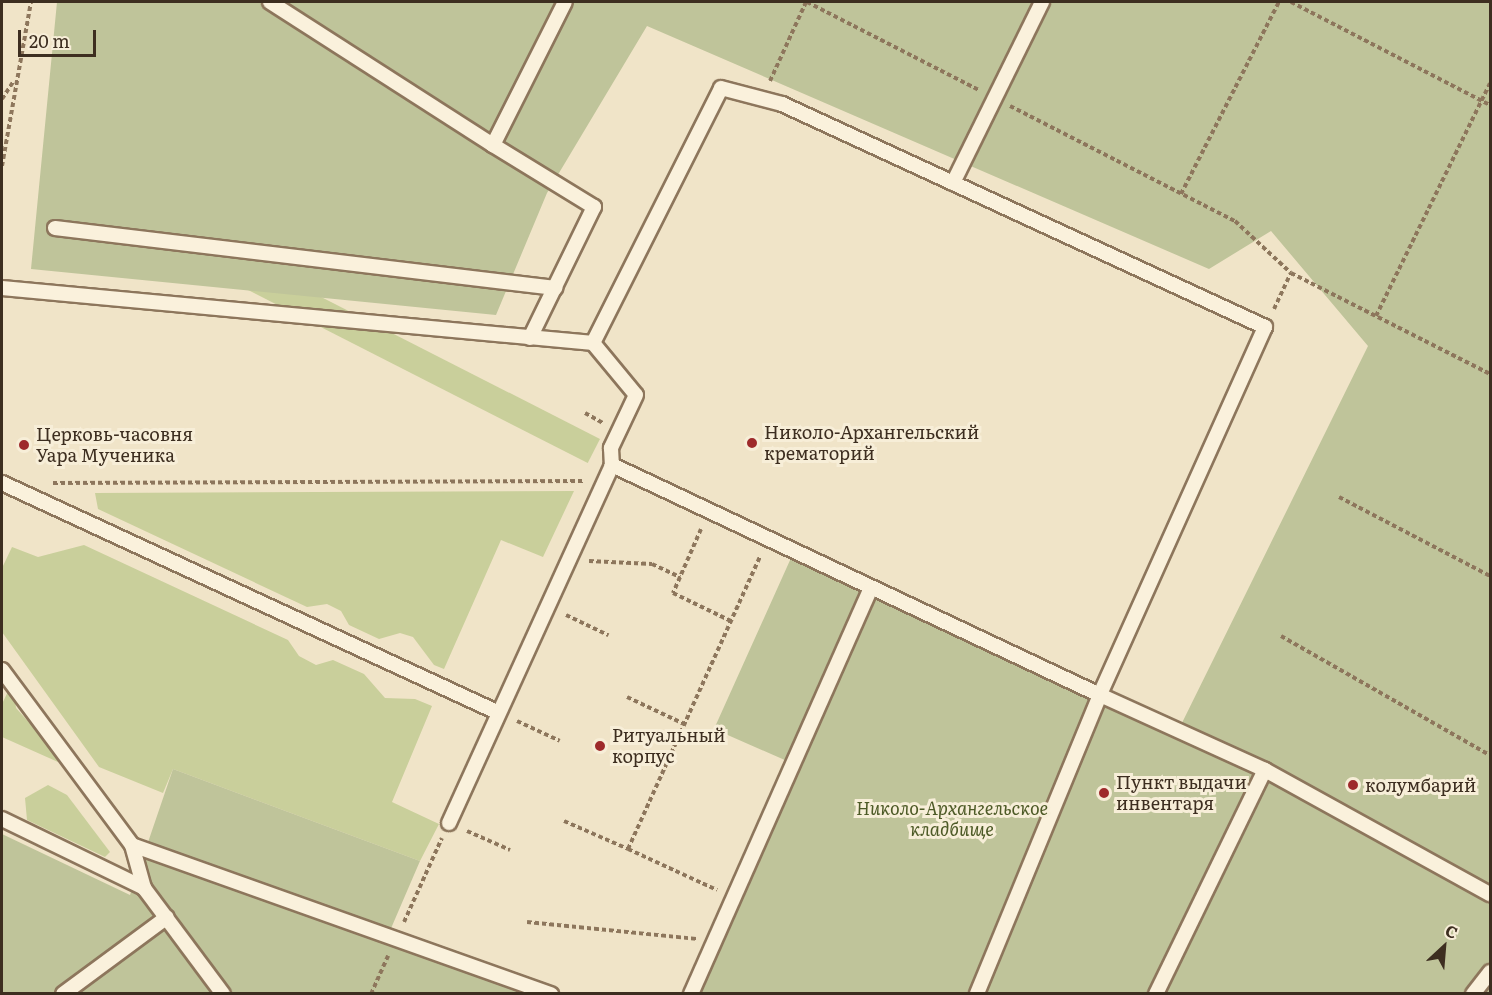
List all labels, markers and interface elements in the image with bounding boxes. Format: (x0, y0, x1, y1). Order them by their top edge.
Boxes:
scale bar (21, 18, 99, 56)
text: 20 m (29, 27, 70, 54)
place label: Николо-Архангельский крематорий (764, 422, 979, 464)
place label: Церковь-часовня Уара Мученика (36, 424, 193, 466)
marker: Николо-Архангельский крематорий (745, 436, 759, 450)
marker: Церковь-часовня Уара Мученика (17, 438, 31, 452)
place label: Ритуальный корпус (612, 725, 726, 768)
marker: Ритуальный корпус (593, 739, 607, 753)
place label: Пункт выдачи инвентаря (1116, 772, 1247, 814)
place label: колумбарий (1365, 774, 1476, 796)
marker: колумбарий (1346, 778, 1360, 792)
marker: Пункт выдачи инвентаря (1097, 786, 1111, 800)
park label: Николо-Архангельское кладбище (856, 798, 1048, 840)
north arrow (1414, 917, 1474, 977)
text: С (1442, 918, 1462, 944)

